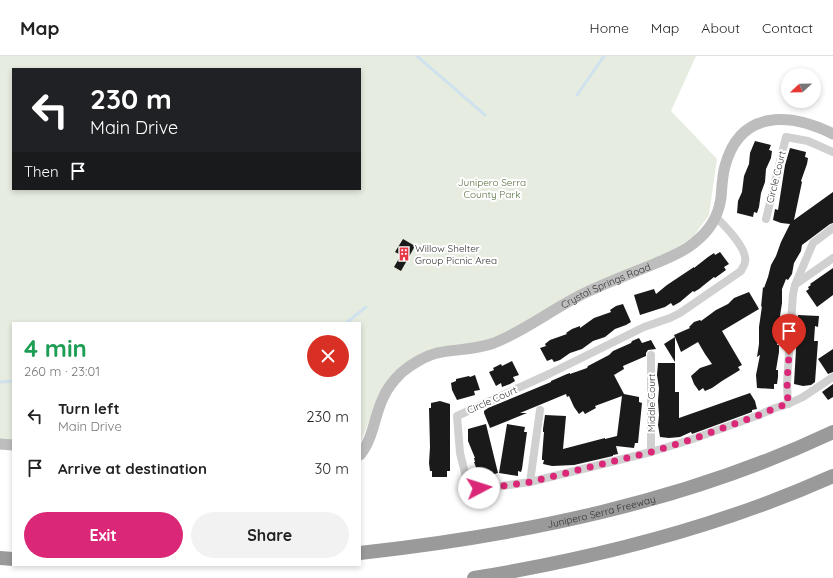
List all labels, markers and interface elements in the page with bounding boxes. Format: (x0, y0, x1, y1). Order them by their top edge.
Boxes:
text: Map (20, 16, 59, 40)
text: Home (590, 19, 629, 37)
text: Map (651, 19, 679, 37)
text: About (701, 19, 740, 37)
text: Contact (762, 19, 813, 37)
north arrow (781, 68, 821, 108)
map controls (781, 68, 821, 108)
text: 230 m (90, 81, 172, 116)
icon: left (24, 84, 76, 136)
text: Main Drive (90, 116, 178, 139)
street label: Circle Court (763, 149, 789, 205)
icon: arrive (67, 160, 89, 182)
text: Then (24, 162, 59, 181)
park label: Junipero Serra County Park (458, 176, 526, 201)
place label: Willow Shelter Group Picnic Area (415, 242, 497, 267)
building icon: Willow Shelter Group Picnic Area (396, 246, 412, 262)
street label: Crystal Springs Road (558, 260, 652, 311)
pin (772, 314, 806, 355)
icon: arrive (778, 320, 800, 342)
text: 4 min (24, 333, 87, 363)
button: close (307, 335, 349, 377)
text: 260 m · 23:01 (24, 363, 100, 379)
street label: Middle Court (645, 373, 658, 432)
street label: Circle Court (465, 383, 520, 417)
text: Turn left (58, 399, 120, 418)
icon: left (24, 405, 46, 427)
text: 230 m (306, 407, 349, 426)
text: Main Drive (58, 418, 122, 434)
icon: arrive (24, 457, 46, 479)
text: Arrive at destination (58, 459, 207, 478)
text: 30 m (314, 459, 349, 478)
position arrow (458, 467, 500, 509)
street label: Junipero Serra Freeway (546, 492, 657, 531)
button: Exit (24, 512, 183, 558)
button: Share (191, 512, 349, 558)

